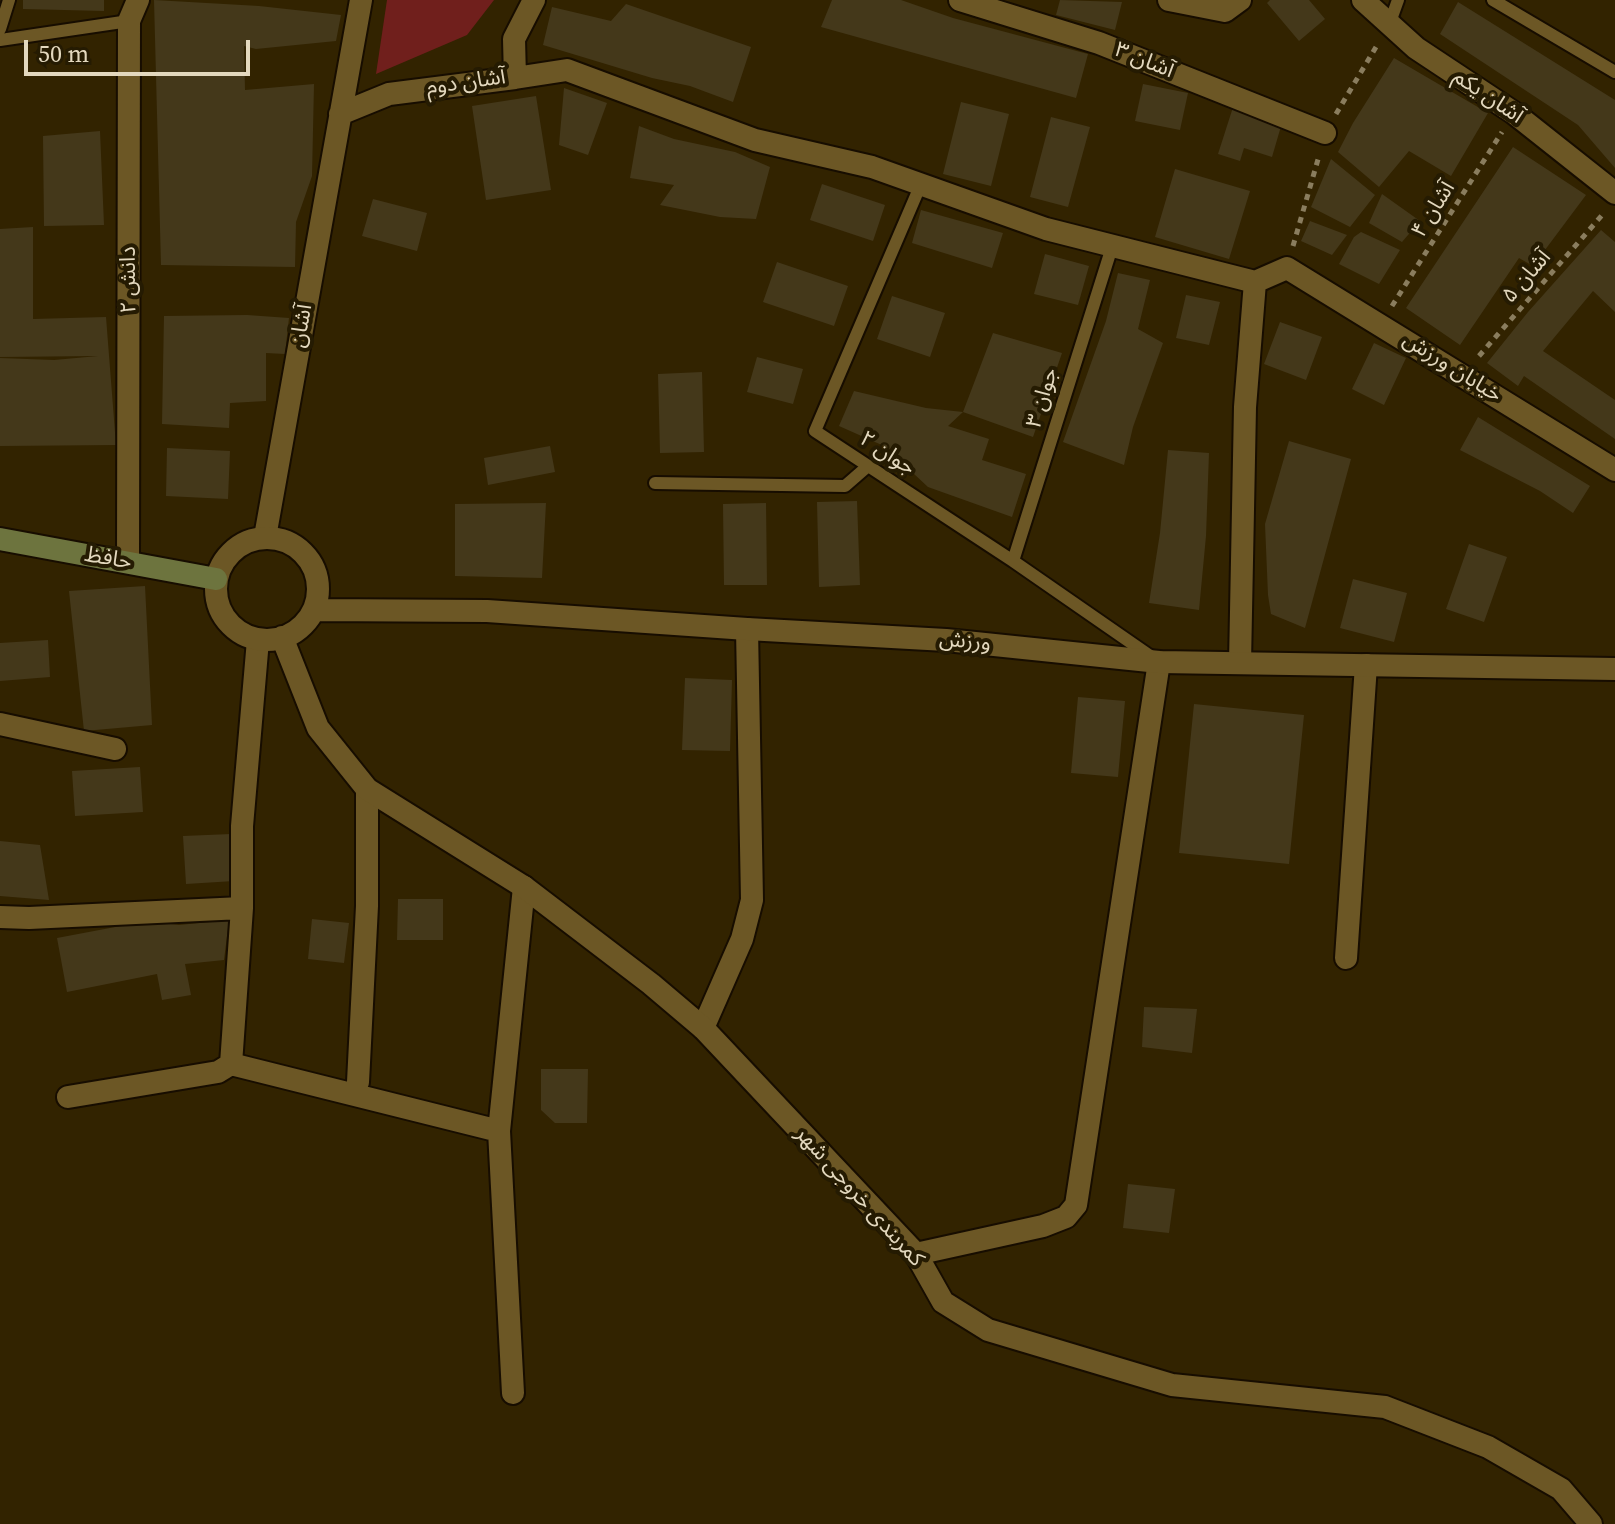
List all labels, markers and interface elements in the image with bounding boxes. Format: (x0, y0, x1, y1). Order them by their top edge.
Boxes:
scale bar (28, 24, 254, 74)
text: 50 m (38, 37, 89, 70)
street label: آشان ۳ (1110, 37, 1178, 85)
street label: آشان دوم (425, 64, 507, 102)
street label: آشان یکم (1448, 64, 1528, 130)
street label: آشان ۴ (1406, 177, 1462, 243)
street label: آشان ۵ (1497, 245, 1557, 309)
street label: دانش ۲ (116, 246, 142, 314)
street label: آشان (285, 302, 319, 350)
street label: خیابان ورزش (1398, 327, 1506, 409)
street label: جوان ۳ (1021, 365, 1065, 431)
street label: جوان ۲ (854, 426, 920, 482)
street label: حافظ (82, 542, 134, 576)
street label: ورزش (938, 627, 992, 657)
street label: کمربندی خروجی شهر (789, 1121, 929, 1273)

